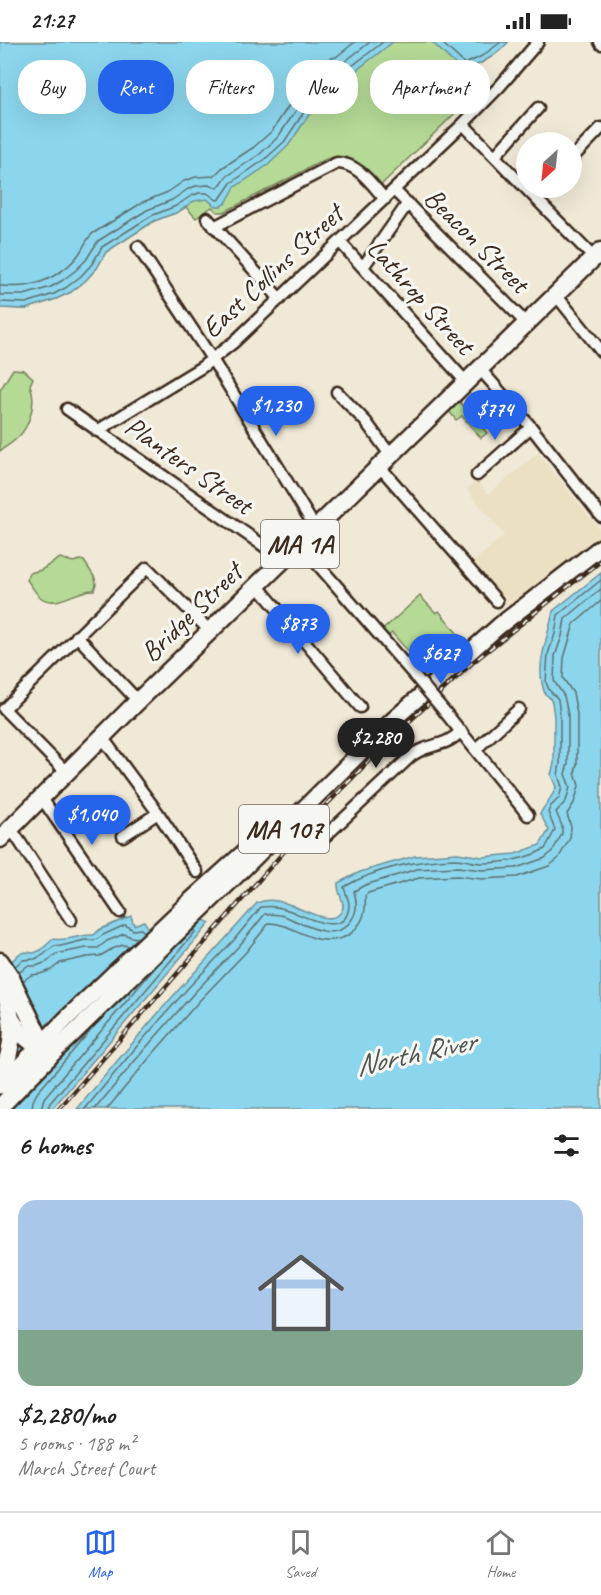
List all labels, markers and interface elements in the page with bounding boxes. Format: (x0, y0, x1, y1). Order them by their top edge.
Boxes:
text: 21:27 (30, 7, 74, 35)
chip: Buy (18, 60, 86, 114)
chip: Rent (98, 60, 174, 114)
chip: Filters (186, 60, 274, 114)
chip: New (286, 60, 358, 114)
chip: Apartment (370, 60, 490, 114)
north arrow (516, 132, 582, 198)
map controls (516, 132, 582, 198)
street label: Beacon Street (417, 180, 539, 302)
street label: East Collins Street (194, 194, 353, 345)
street label: Lathrop Street (360, 231, 484, 363)
pin: $1,230 (227, 386, 325, 437)
pin: $774 (459, 390, 531, 441)
text: $1,230 (252, 393, 300, 418)
text: $774 (477, 397, 513, 422)
street label: Planters Street (118, 408, 262, 523)
road number: MA 1A (261, 520, 339, 568)
street label: Bridge Street (133, 552, 252, 669)
pin: $873 (262, 604, 334, 655)
text: $873 (280, 611, 316, 636)
pin: $627 (405, 634, 477, 685)
text: $627 (423, 641, 459, 666)
pin: $2,280 (327, 718, 425, 769)
text: $2,280 (352, 725, 400, 750)
pin: $1,040 (43, 795, 141, 846)
text: $1,040 (68, 802, 116, 827)
road number: MA 107 (239, 805, 329, 853)
water label: North River (352, 1021, 482, 1084)
text: 6 homes (18, 1129, 92, 1162)
icon: filters (550, 1129, 583, 1162)
icon: home (247, 1239, 355, 1347)
text: $2,280/mo (18, 1398, 115, 1431)
text: 5 rooms · 188 m² (18, 1431, 135, 1456)
text: March Street Court (18, 1456, 155, 1481)
tab: Map (84, 1526, 117, 1582)
tab: Saved (284, 1526, 317, 1582)
tab: Home (484, 1526, 517, 1582)

